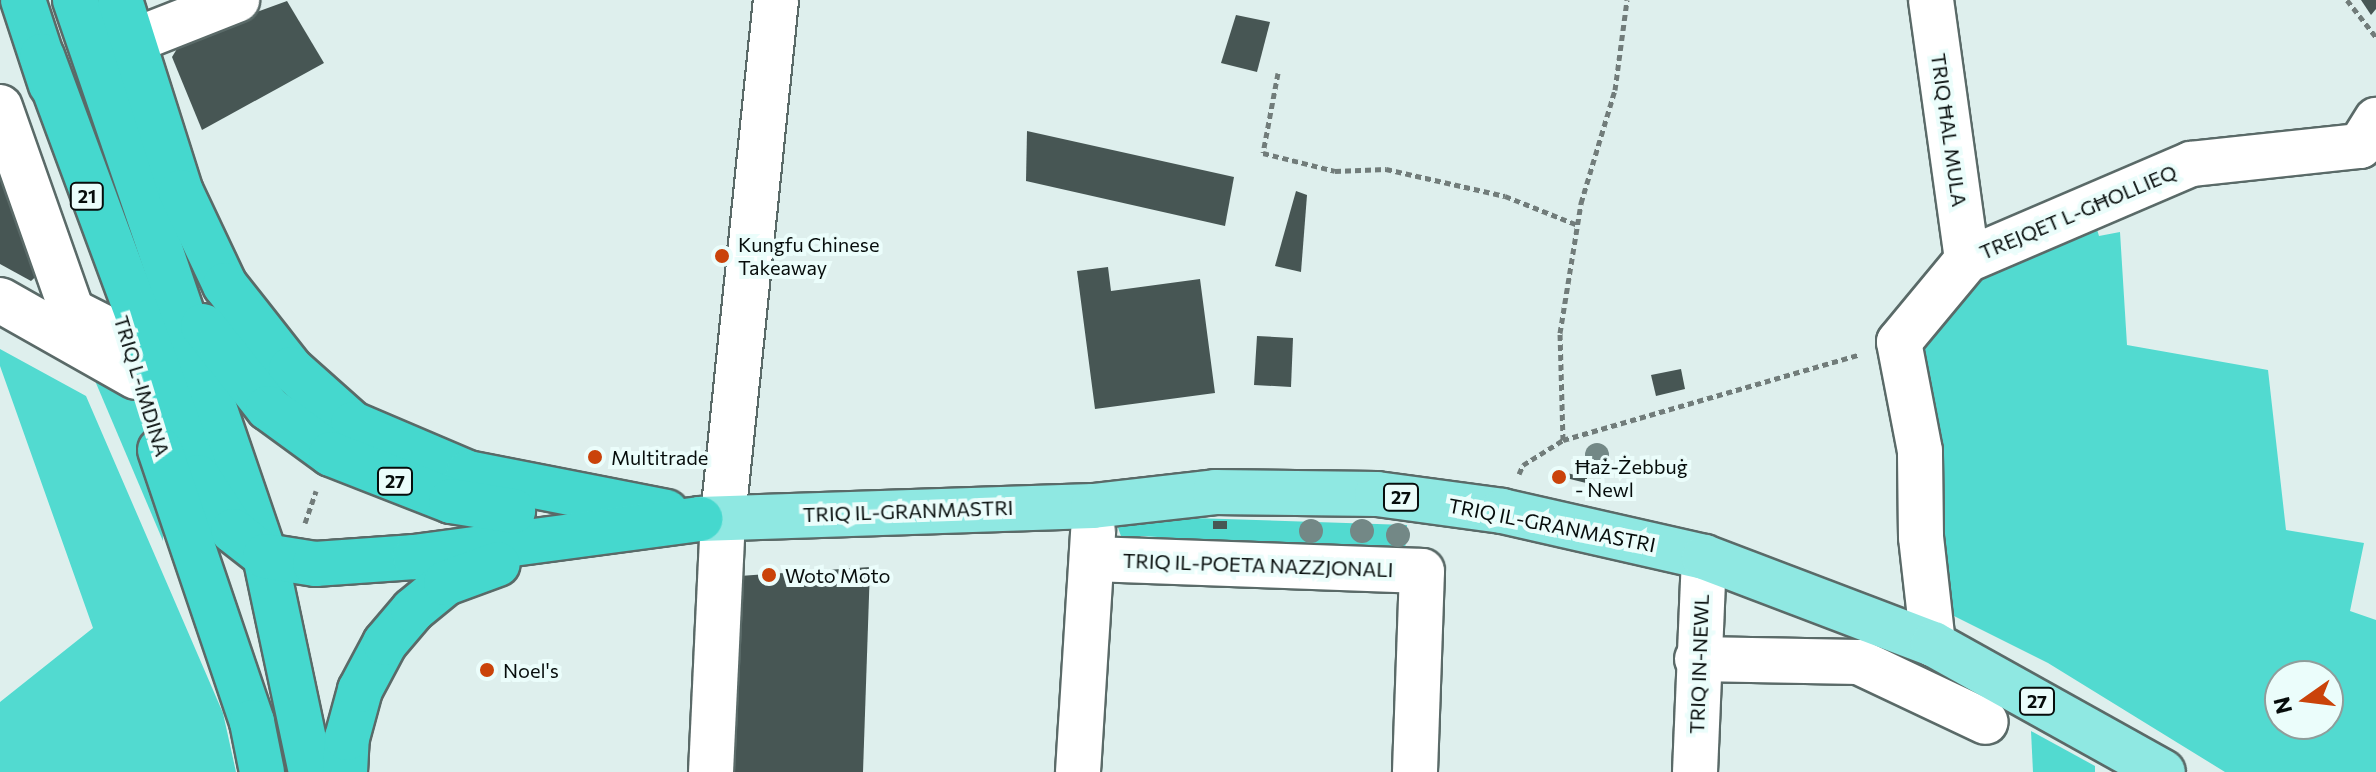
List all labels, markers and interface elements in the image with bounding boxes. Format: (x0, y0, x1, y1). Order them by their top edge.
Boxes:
street label: TRIQ ĦAL MULA (1926, 52, 1972, 208)
street label: TREJQET L-GĦOLLIEQ (1976, 160, 2180, 264)
road number: 21 (69, 182, 105, 210)
place label: Kungfu Chinese Takeaway (738, 232, 879, 279)
marker: Kungfu Chinese Takeaway (713, 247, 731, 265)
street label: TRIQ L-IMDINA (109, 313, 175, 459)
place label: Multitrade (611, 445, 708, 469)
marker: Multitrade (586, 448, 604, 466)
place label: Ħaż-Żebbuġ - Newl (1575, 454, 1688, 501)
road number: 27 (375, 467, 415, 495)
marker: Ħaż-Żebbuġ - Newl (1550, 468, 1568, 486)
road number: 27 (1381, 483, 1421, 511)
street label: TRIQ IL-GRANMASTRI (1446, 493, 1658, 557)
street label: TRIQ IL-GRANMASTRI (802, 495, 1014, 527)
street label: TRIQ IL-POETA NAZZJONALI (1122, 548, 1394, 582)
place label: Woto Moto (785, 563, 891, 587)
marker: Woto Moto (760, 566, 778, 584)
street label: TRIQ IN-NEWL (1685, 594, 1713, 734)
place label: Noel's (503, 658, 559, 682)
north arrow (2264, 660, 2344, 740)
marker: Noel's (478, 661, 496, 679)
road number: 27 (2017, 687, 2057, 715)
text: N (2267, 694, 2297, 717)

